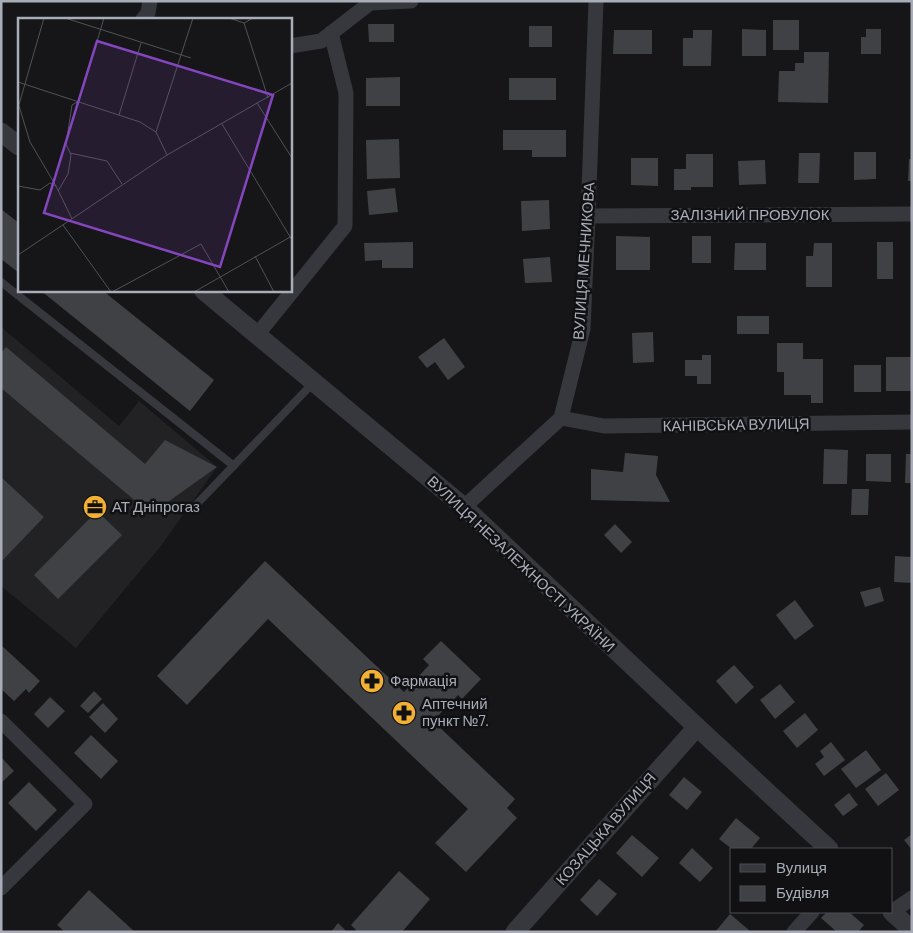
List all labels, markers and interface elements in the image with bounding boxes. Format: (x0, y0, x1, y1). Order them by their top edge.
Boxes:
inset map (18, 18, 291, 291)
street label: ВУЛИЦЯ МЕЧНИКОВА (569, 182, 597, 340)
street label: ЗАЛІЗНИЙ ПРОВУЛОК (671, 205, 830, 223)
street label: КАНІВСЬКА ВУЛИЦЯ (662, 414, 810, 434)
street label: ВУЛИЦЯ НЕЗАЛЕЖНОСТІ УКРАЇНИ (424, 471, 619, 655)
office icon: АТ Дніпрогаз (82, 494, 108, 520)
place label: АТ Дніпрогаз (112, 497, 200, 515)
pharmacy icon: Фармація (359, 668, 385, 694)
place label: Фармація (390, 671, 457, 689)
place label: Аптечний пункт №7. (422, 694, 489, 729)
pharmacy icon: Аптечний пункт №7. (391, 700, 417, 726)
street label: КОЗАЦЬКА ВУЛИЦЯ (552, 768, 659, 888)
legend (730, 848, 893, 913)
text: Вулиця (776, 858, 827, 876)
text: Будівля (776, 883, 829, 901)

